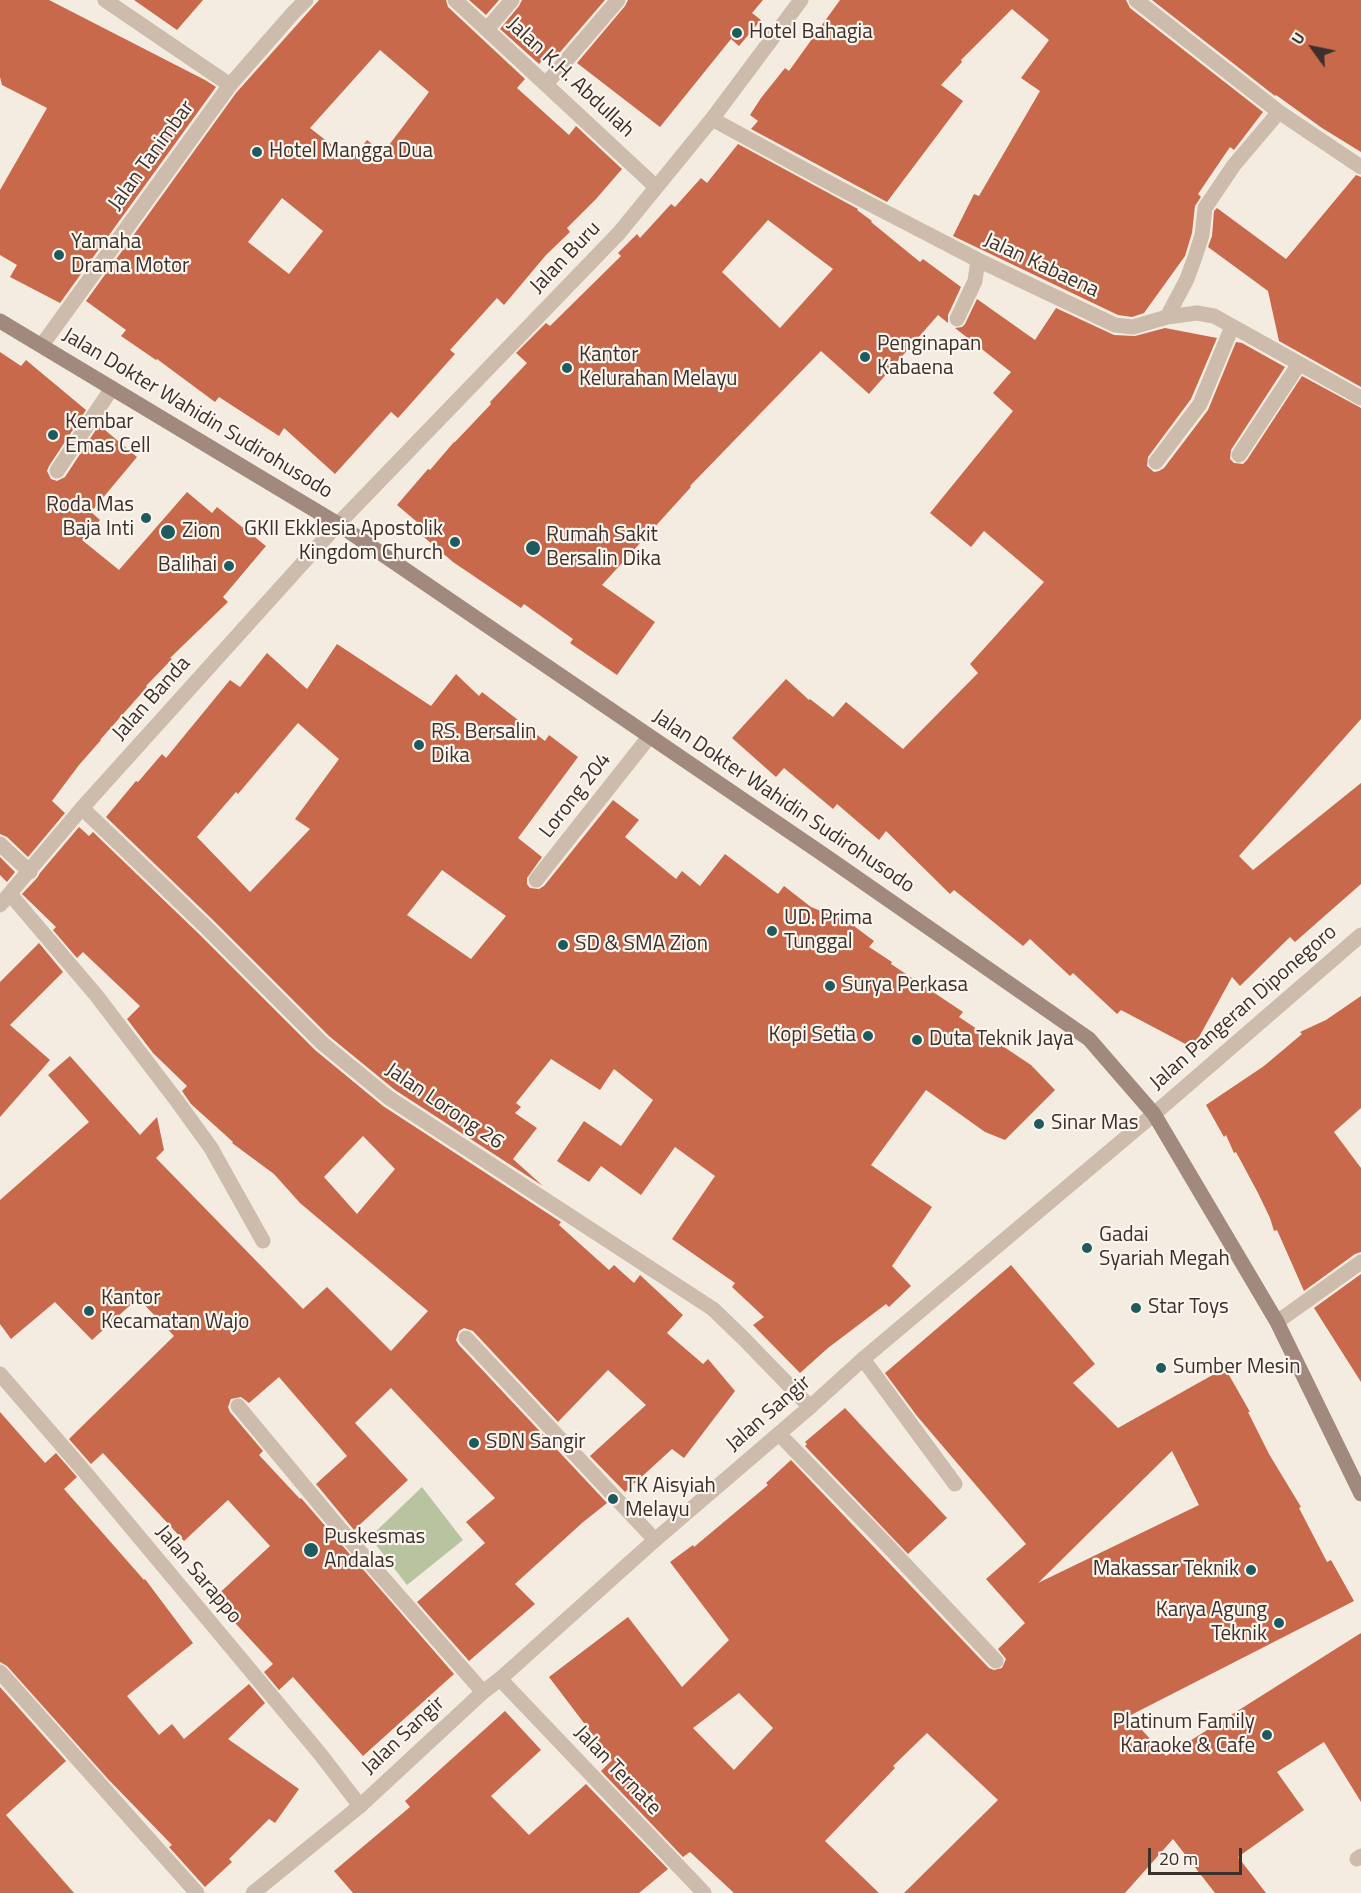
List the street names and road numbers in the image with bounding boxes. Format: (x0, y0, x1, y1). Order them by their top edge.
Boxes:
street label: Jalan K.H. Abdullah (501, 13, 639, 143)
street label: Jalan Tanimbar (104, 96, 200, 216)
street label: Jalan Buru (526, 217, 606, 299)
street label: Jalan Kabaena (979, 228, 1103, 304)
street label: Jalan Dokter Wahidin Sudirohusodo (57, 323, 337, 505)
street label: Jalan Banda (108, 652, 196, 746)
street label: Jalan Dokter Wahidin Sudirohusodo (647, 705, 919, 899)
street label: Lorong 204 (535, 748, 617, 844)
street label: Jalan Pangeran Diponegoro (1145, 920, 1343, 1096)
street label: Jalan Lorong 26 (380, 1058, 508, 1156)
street label: Jalan Sangir (722, 1370, 816, 1458)
street label: Jalan Sarappo (150, 1521, 246, 1629)
street label: Jalan Sangir (357, 1691, 451, 1781)
street label: Jalan Ternate (568, 1721, 666, 1821)

